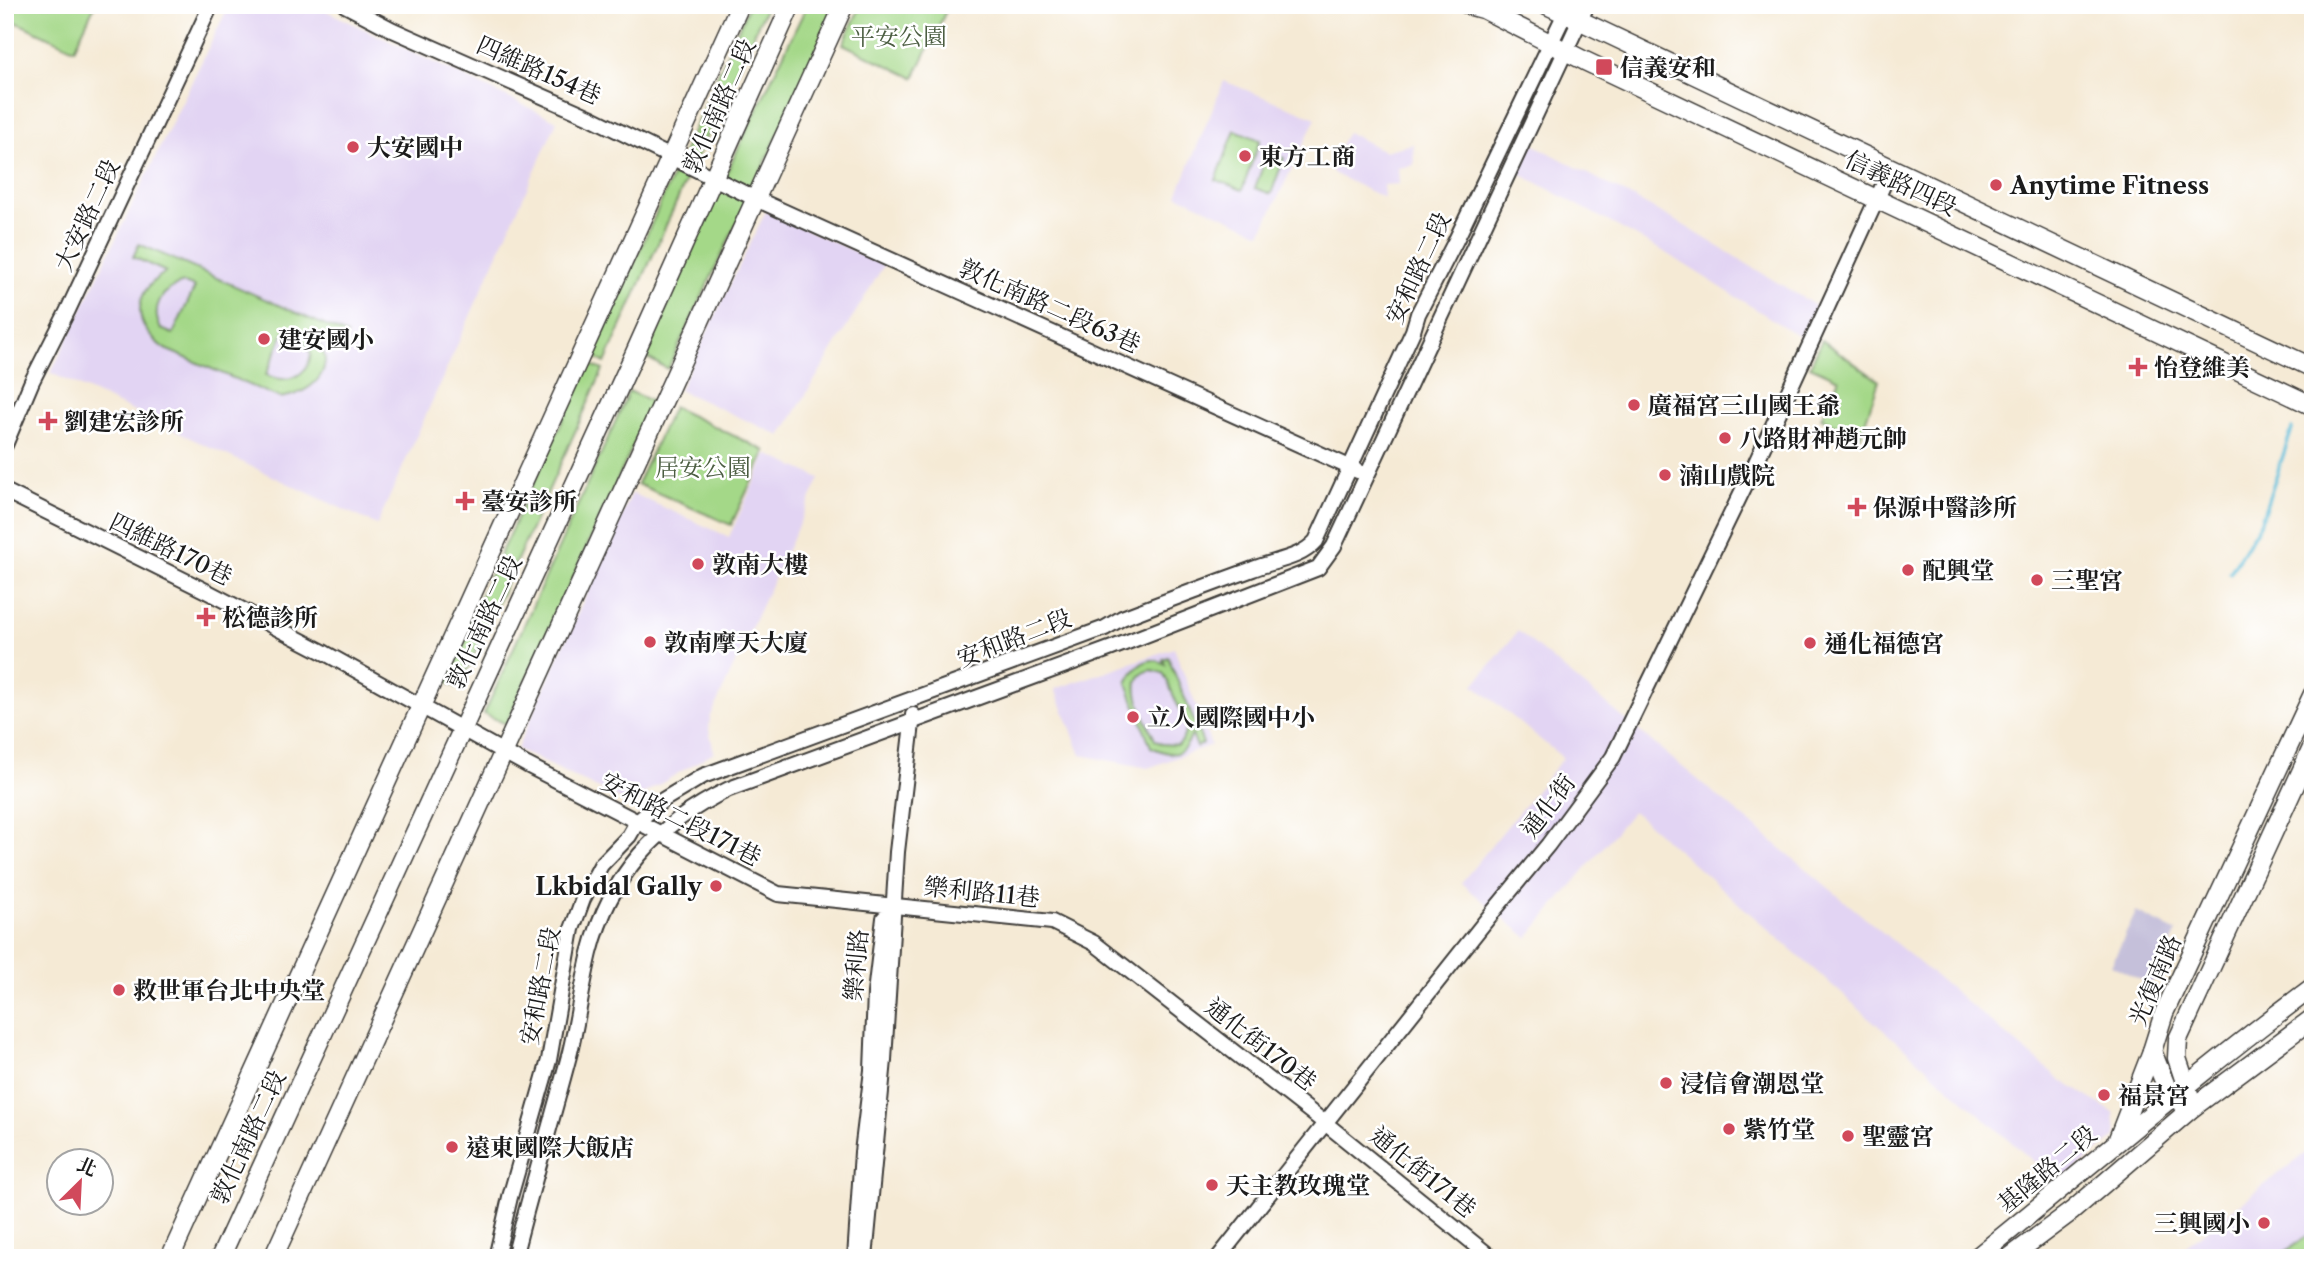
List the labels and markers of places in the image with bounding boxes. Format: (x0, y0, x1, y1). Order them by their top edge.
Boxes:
place label: 信義安和 (1620, 53, 1716, 82)
marker: 信義安和 (1594, 57, 1614, 77)
place label: 大安國中 (367, 133, 463, 162)
marker: 大安國中 (345, 139, 361, 155)
place label: 東方工商 (1259, 142, 1355, 171)
marker: 東方工商 (1237, 148, 1253, 164)
place label: Anytime Fitness (2009, 171, 2209, 200)
marker: Anytime Fitness (1988, 177, 2004, 193)
place label: 建安國小 (278, 325, 374, 354)
marker: 建安國小 (256, 331, 272, 347)
place label: 怡登維美 (2154, 353, 2250, 382)
marker: 怡登維美 (2128, 357, 2148, 377)
place label: 廣福宮三山國王爺 (1648, 391, 1840, 420)
marker: 廣福宮三山國王爺 (1626, 397, 1642, 413)
place label: 劉建宏診所 (64, 407, 184, 436)
marker: 劉建宏診所 (38, 411, 58, 431)
place label: 八路財神趙元帥 (1739, 424, 1907, 453)
marker: 八路財神趙元帥 (1717, 430, 1733, 446)
place label: 湳山戲院 (1679, 461, 1775, 490)
marker: 湳山戲院 (1657, 467, 1673, 483)
place label: 臺安診所 (481, 487, 577, 516)
marker: 臺安診所 (455, 491, 475, 511)
place label: 保源中醫診所 (1873, 493, 2017, 522)
marker: 保源中醫診所 (1847, 497, 1867, 517)
place label: 敦南大樓 (712, 550, 808, 579)
marker: 敦南大樓 (690, 556, 706, 572)
place label: 配興堂 (1922, 556, 1994, 585)
marker: 配興堂 (1900, 562, 1916, 578)
place label: 三聖宮 (2051, 566, 2123, 595)
marker: 三聖宮 (2029, 572, 2045, 588)
place label: 松德診所 (222, 603, 318, 632)
marker: 松德診所 (196, 607, 216, 627)
place label: 敦南摩天大廈 (664, 628, 808, 657)
place label: 通化福德宮 (1824, 629, 1944, 658)
marker: 敦南摩天大廈 (642, 634, 658, 650)
marker: 通化福德宮 (1802, 635, 1818, 651)
place label: 立人國際國中小 (1147, 703, 1315, 732)
marker: 立人國際國中小 (1125, 709, 1141, 725)
place label: Lkbidal Gally (535, 872, 703, 901)
marker: Lkbidal Gally (708, 878, 724, 894)
place label: 救世軍台北中央堂 (133, 976, 325, 1005)
marker: 救世軍台北中央堂 (111, 982, 127, 998)
place label: 浸信會潮恩堂 (1680, 1069, 1824, 1098)
marker: 浸信會潮恩堂 (1658, 1075, 1674, 1091)
place label: 福景宮 (2118, 1081, 2190, 1110)
marker: 福景宮 (2096, 1087, 2112, 1103)
place label: 紫竹堂 (1743, 1115, 1815, 1144)
marker: 紫竹堂 (1721, 1121, 1737, 1137)
place label: 聖靈宮 (1862, 1122, 1934, 1151)
marker: 聖靈宮 (1840, 1128, 1856, 1144)
place label: 遠東國際大飯店 (466, 1133, 634, 1162)
marker: 遠東國際大飯店 (444, 1139, 460, 1155)
place label: 天主教玫瑰堂 (1226, 1171, 1370, 1200)
marker: 天主教玫瑰堂 (1204, 1177, 1220, 1193)
place label: 三興國小 (2154, 1209, 2250, 1238)
marker: 三興國小 (2256, 1215, 2272, 1231)

